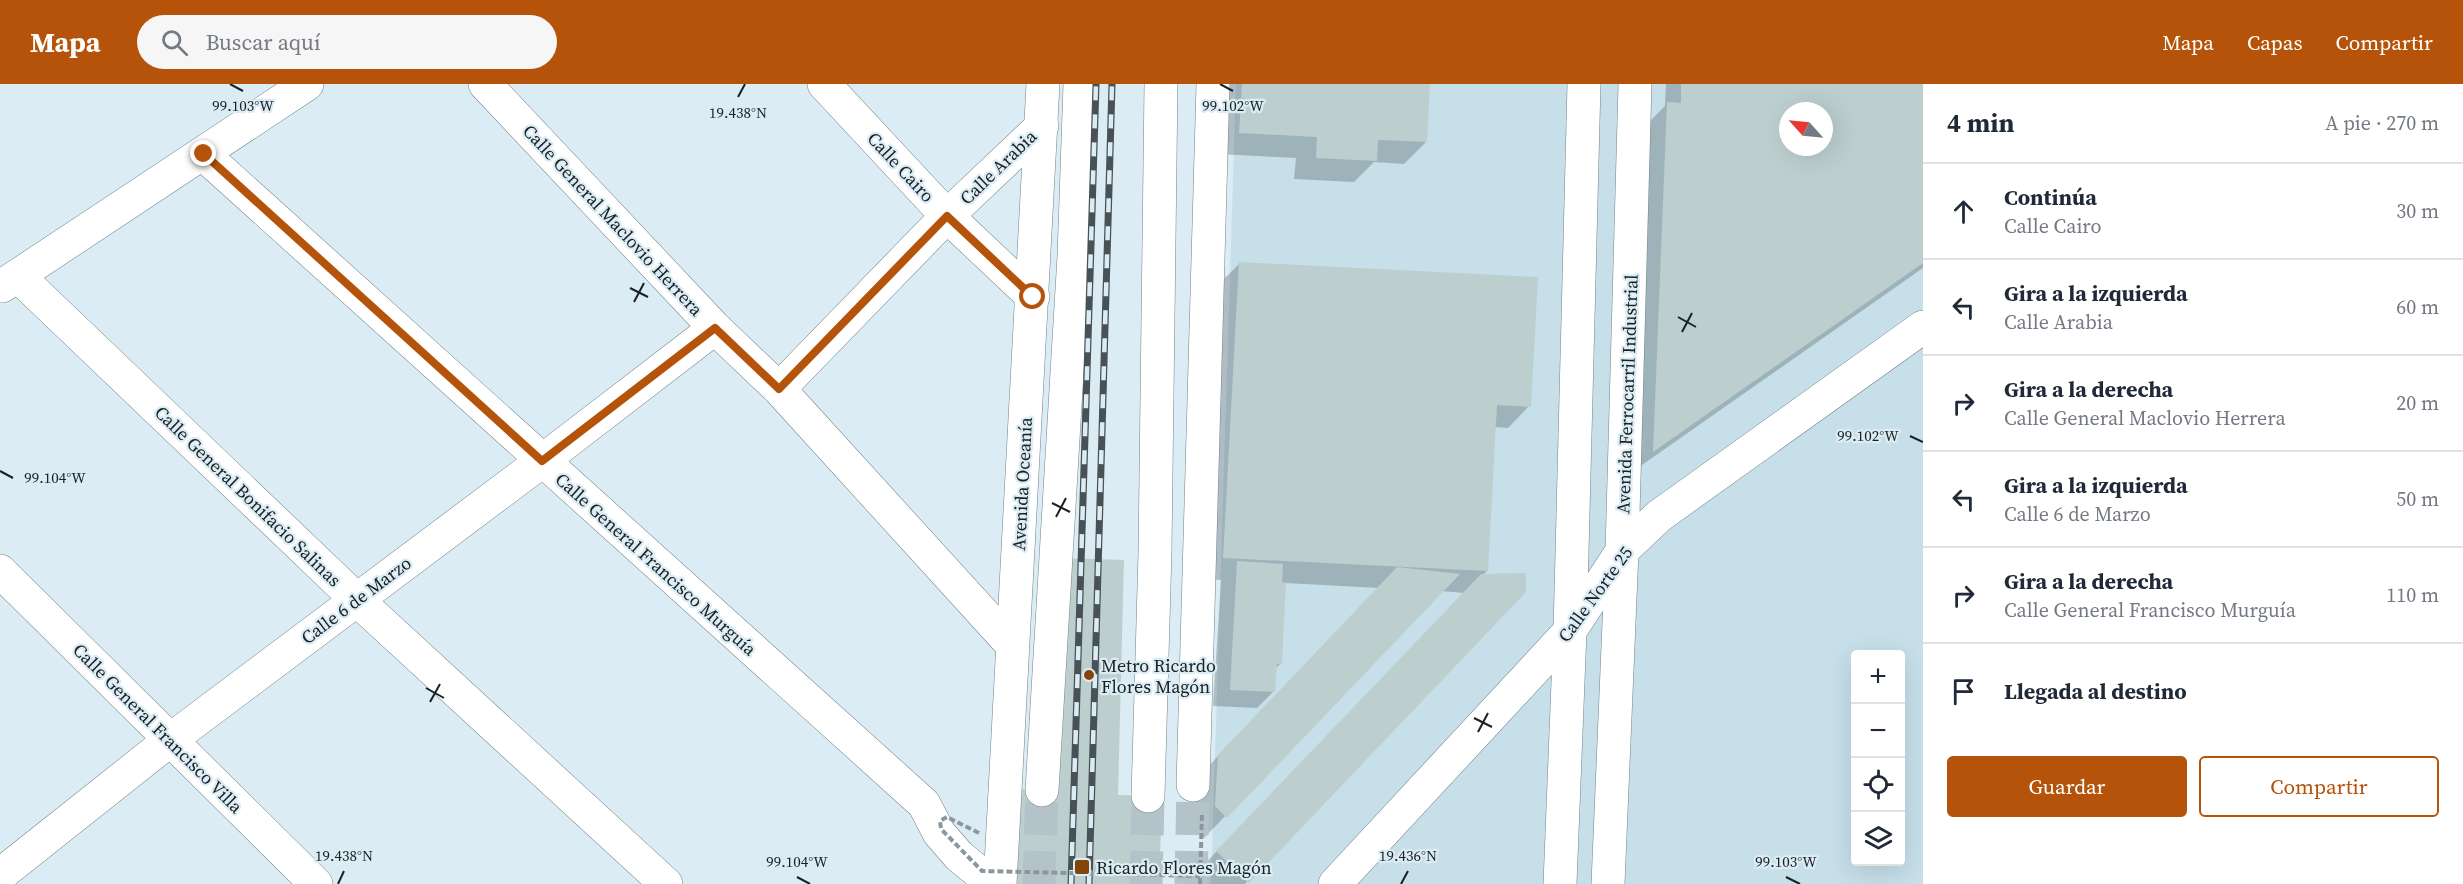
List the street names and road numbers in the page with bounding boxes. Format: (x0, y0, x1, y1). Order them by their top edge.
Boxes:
street label: Calle General Maclovio Herrera (517, 119, 709, 322)
street label: Calle Arabia (954, 123, 1043, 210)
street label: Calle Cairo (862, 126, 940, 208)
street label: Avenida Ferrocarril Industrial (1610, 274, 1644, 514)
street label: Calle General Bonifacio Salinas (149, 400, 347, 592)
street label: Avenida Oceanía (1006, 416, 1038, 551)
street label: Calle General Francisco Murguía (550, 467, 763, 662)
street label: Calle Norte 25 (1552, 541, 1638, 647)
street label: Calle 6 de Marzo (296, 550, 416, 650)
street label: Calle General Francisco Villa (68, 638, 249, 819)

